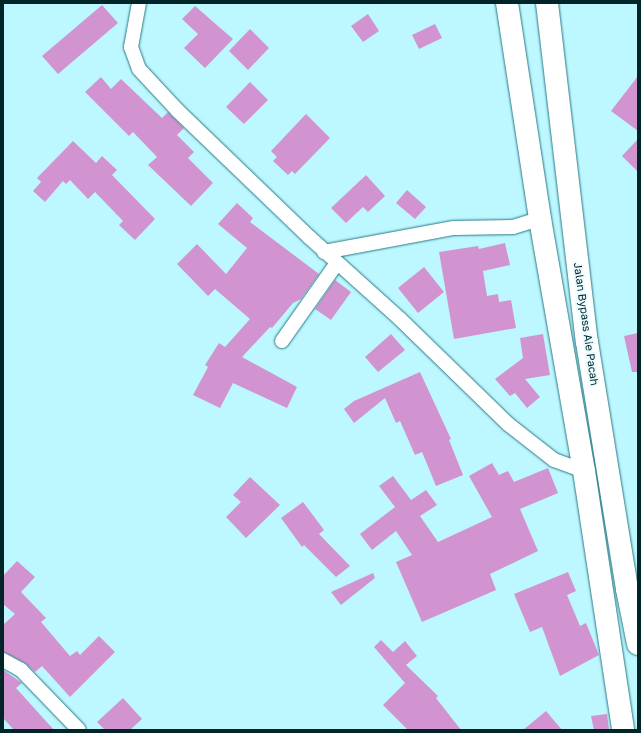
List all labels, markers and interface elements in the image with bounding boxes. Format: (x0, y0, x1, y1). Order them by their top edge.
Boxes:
street label: Jalan Bypass Aie Pacah (571, 262, 601, 386)

